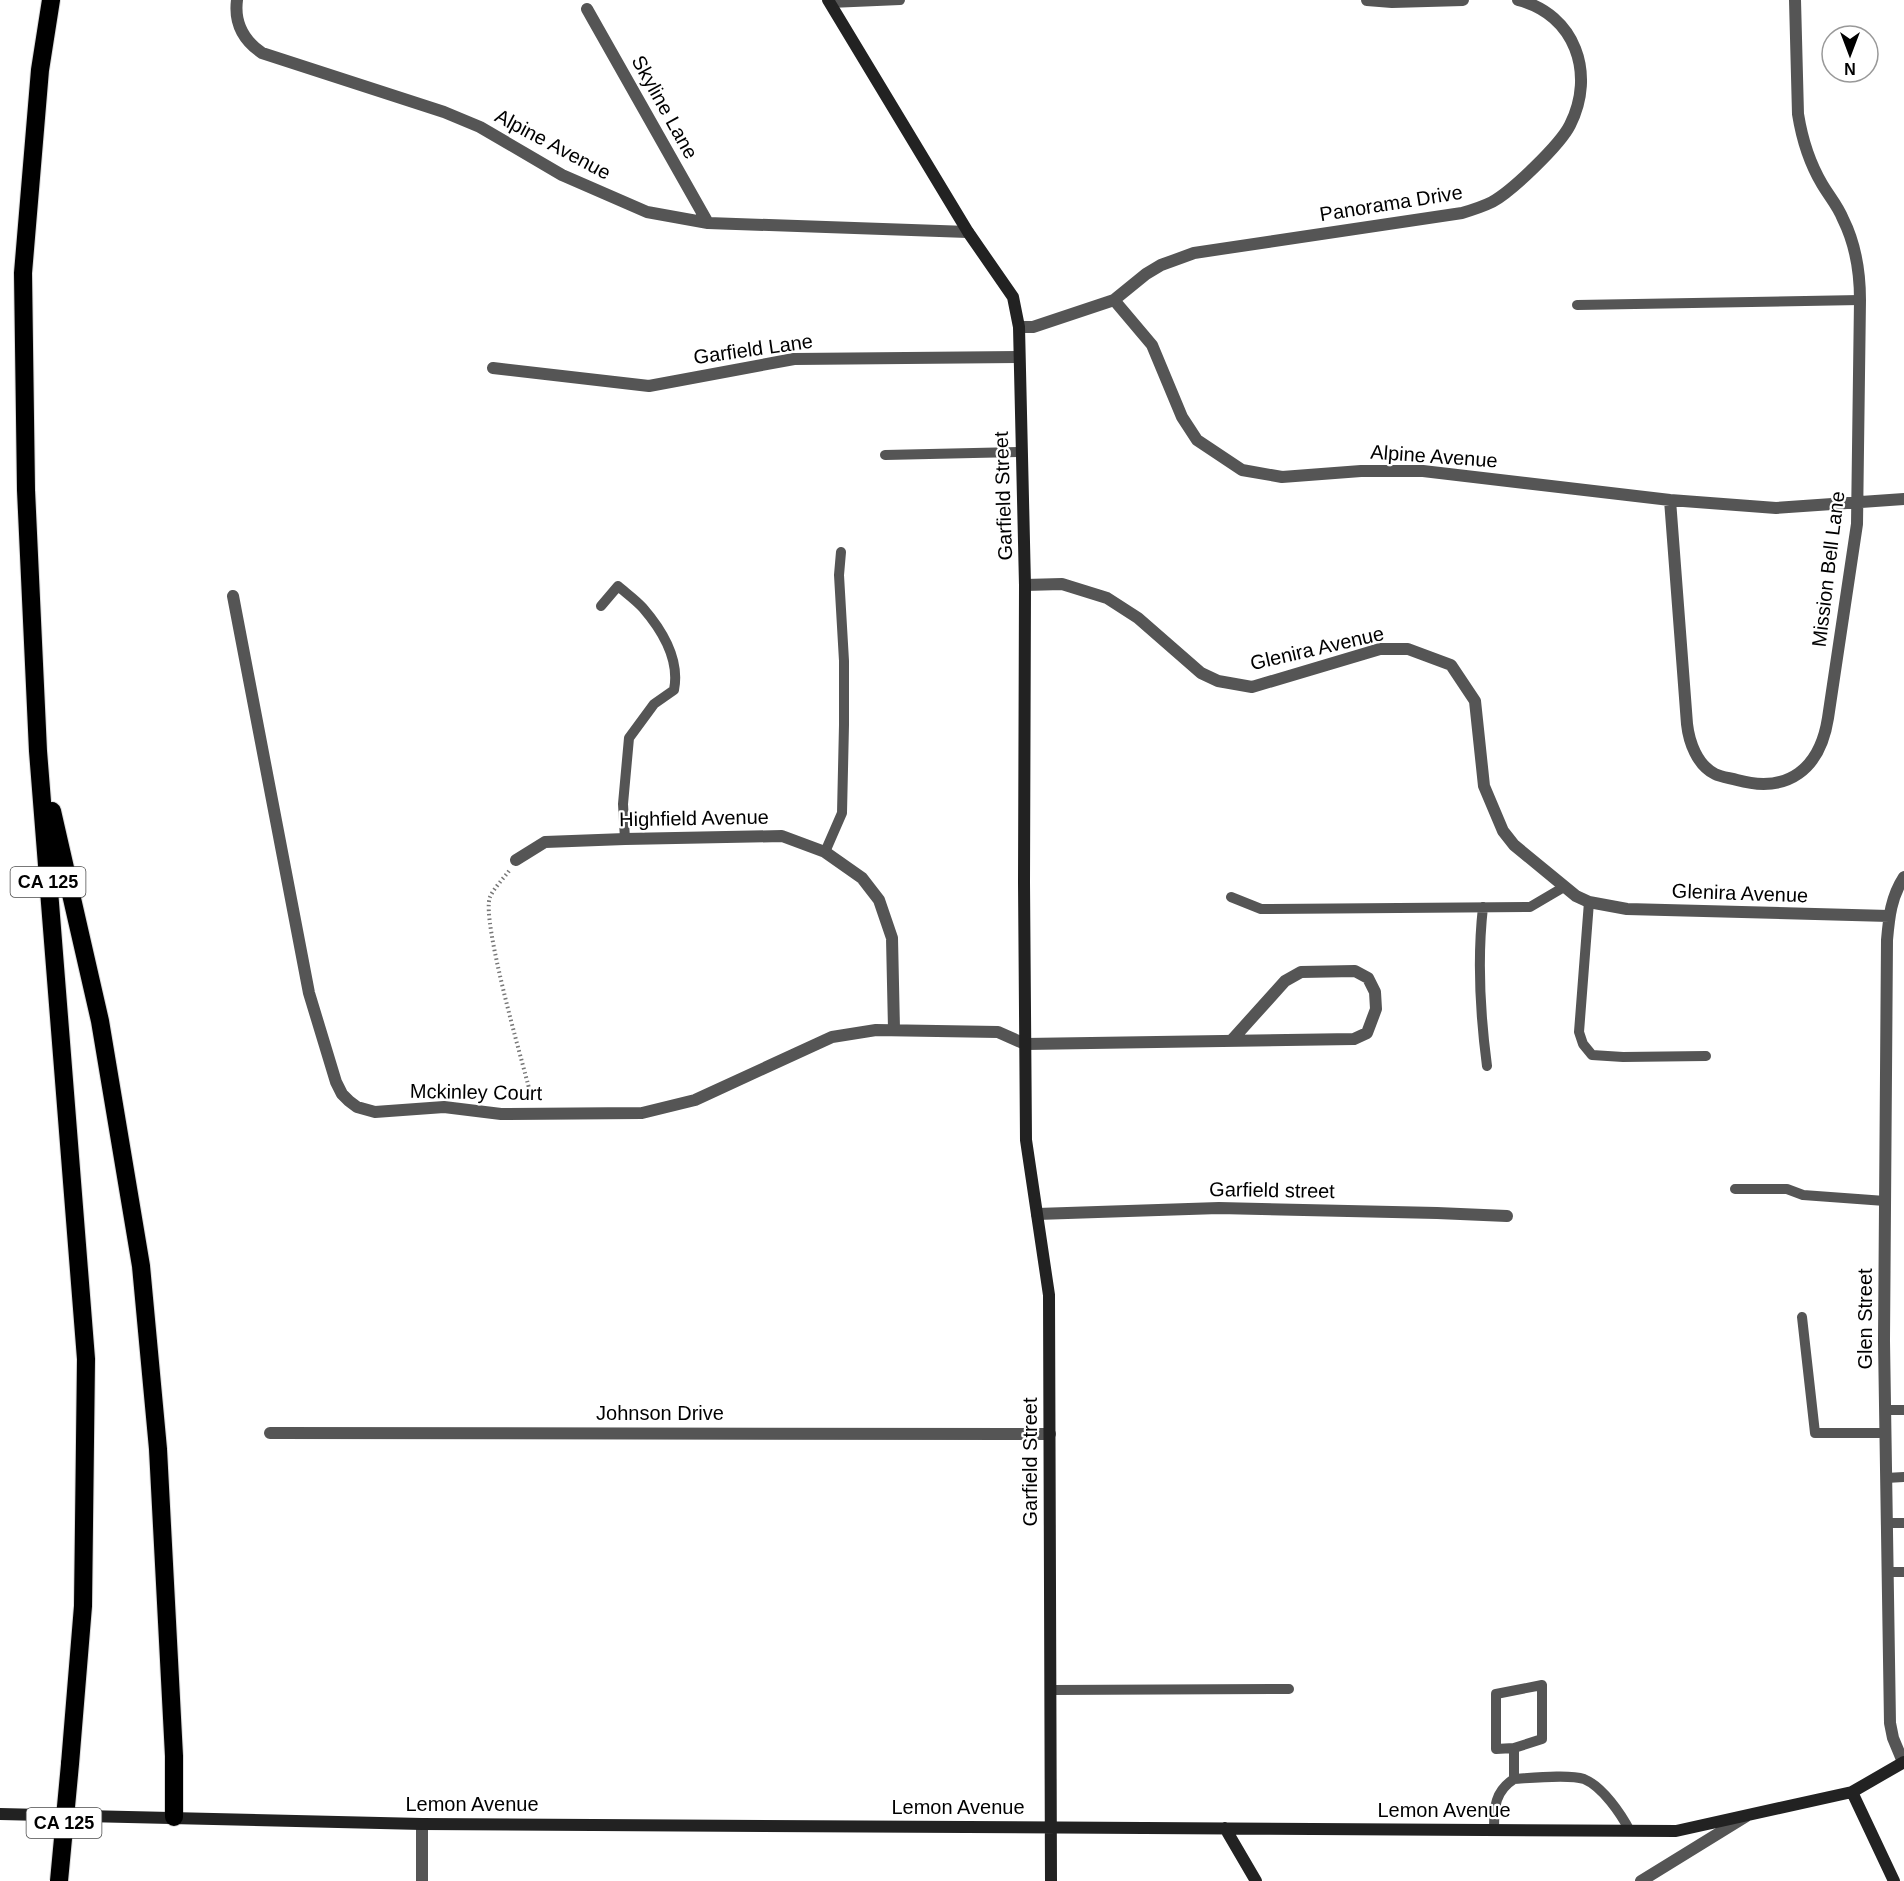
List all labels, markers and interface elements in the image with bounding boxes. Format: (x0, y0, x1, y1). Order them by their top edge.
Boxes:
north arrow (1820, 24, 1880, 84)
street label: Skyline Lane (628, 52, 702, 162)
text: N (1844, 60, 1856, 77)
street label: Alpine Avenue (492, 104, 614, 184)
street label: Panorama Drive (1318, 181, 1464, 225)
street label: Garfield Lane (692, 330, 814, 368)
street label: Garfield Street (990, 431, 1016, 561)
street label: Alpine Avenue (1370, 441, 1498, 471)
street label: Mission Bell Lane (1808, 490, 1848, 648)
street label: Glenira Avenue (1248, 622, 1386, 674)
street label: Highfield Avenue (619, 806, 769, 830)
road number: CA 125 (10, 867, 86, 897)
street label: Glenira Avenue (1671, 880, 1809, 906)
street label: Mckinley Court (410, 1080, 543, 1104)
street label: Garfield street (1209, 1178, 1335, 1202)
street label: Glen Street (1854, 1268, 1876, 1370)
street label: Garfield Street (1019, 1397, 1041, 1526)
street label: Johnson Drive (596, 1402, 724, 1424)
street label: Lemon Avenue (405, 1793, 539, 1815)
street label: Lemon Avenue (891, 1796, 1025, 1818)
street label: Lemon Avenue (1377, 1799, 1511, 1821)
road number: CA 125 (26, 1808, 101, 1838)

